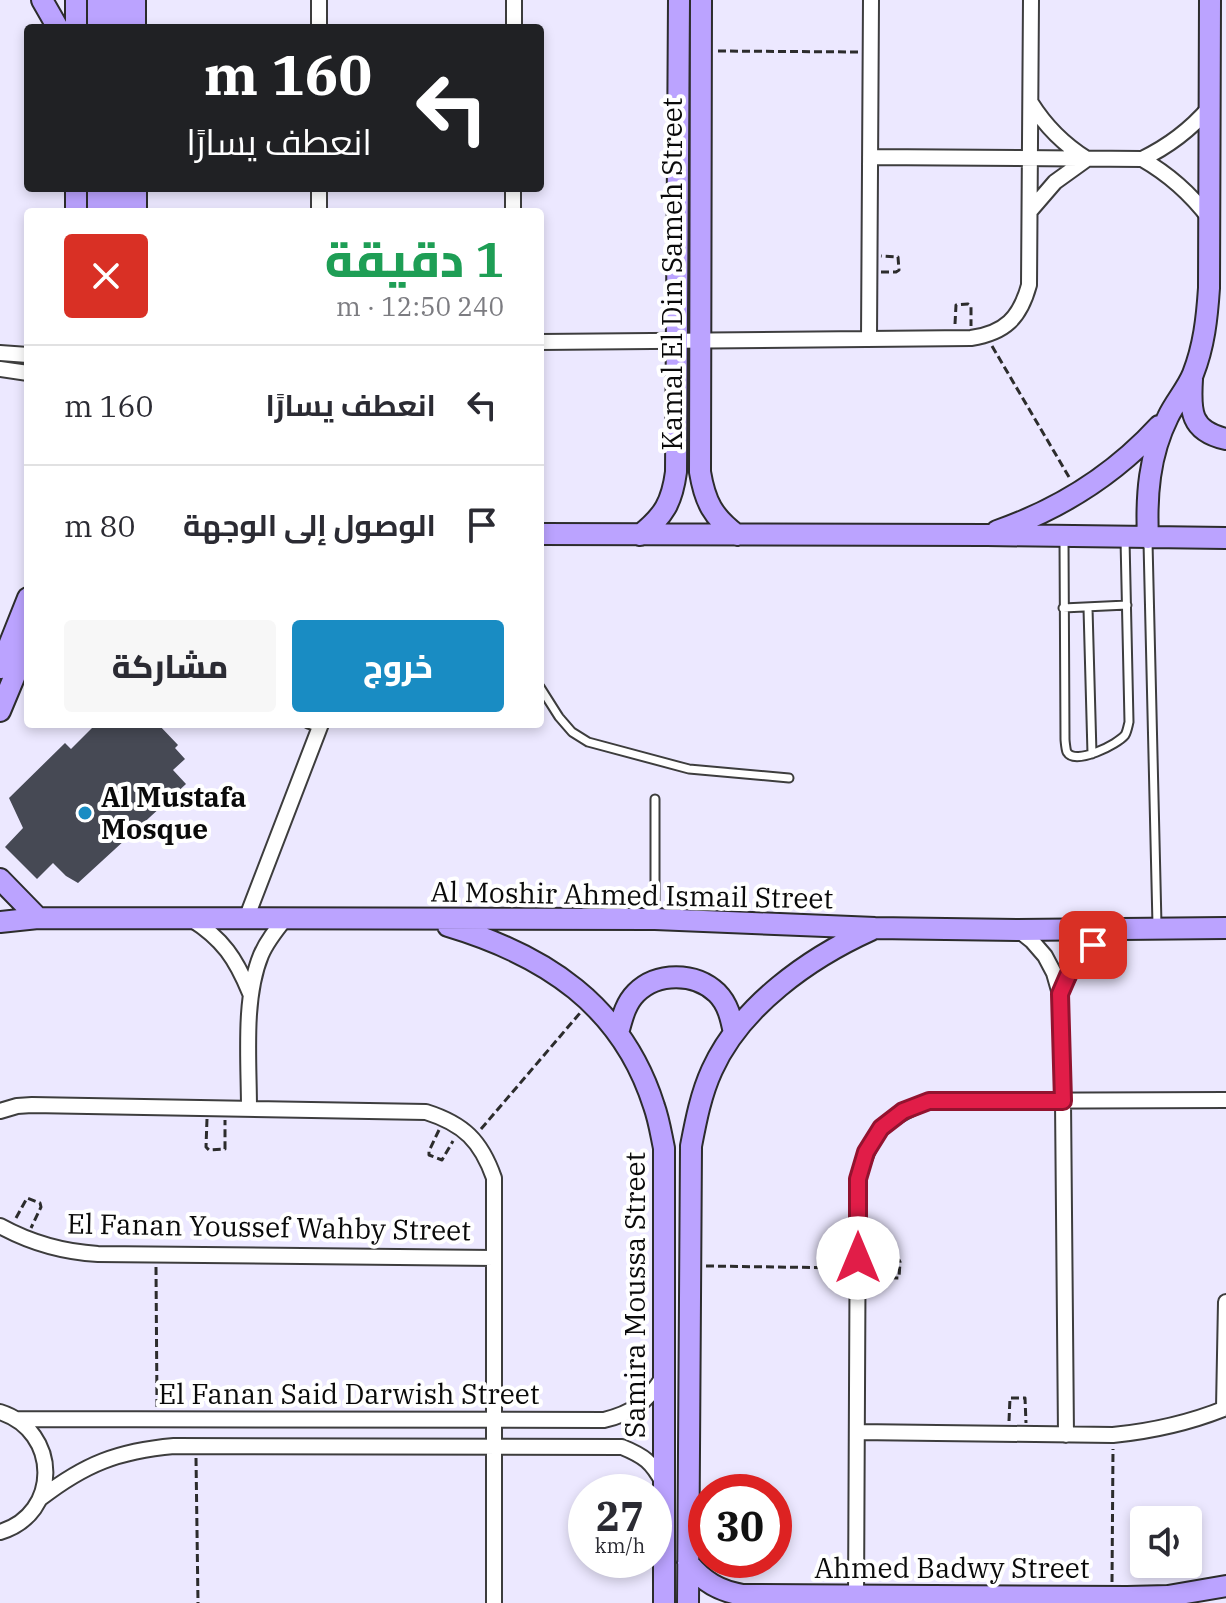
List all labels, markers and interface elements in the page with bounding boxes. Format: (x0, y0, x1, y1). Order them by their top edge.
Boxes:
text: 160 m (204, 38, 372, 110)
icon: left (400, 56, 504, 160)
street label: Kamal El Din Sameh Street (653, 97, 690, 451)
text: انعطف يسارًا (186, 118, 372, 165)
text: 1 دقيقة (325, 228, 504, 290)
button: close (64, 234, 148, 318)
text: 240 m · 12:50 (336, 289, 504, 323)
icon: left (460, 383, 504, 427)
text: انعطف يسارًا (265, 385, 436, 424)
text: 160 m (64, 386, 154, 425)
icon: arrive (460, 503, 504, 547)
text: الوصول إلى الوجهة (183, 505, 436, 544)
text: 80 m (64, 506, 136, 545)
button: مشاركة (64, 620, 276, 712)
button: خروج (292, 620, 504, 712)
place label: Al Mustafa Mosque (101, 778, 246, 847)
marker: Al Mustafa Mosque (76, 804, 94, 822)
street label: Al Moshir Ahmed Ismail Street (430, 872, 834, 917)
pin (1059, 911, 1127, 979)
icon: arrive (1071, 923, 1115, 967)
street label: Samira Moussa Street (616, 1152, 653, 1438)
street label: El Fanan Youssef Wahby Street (67, 1204, 472, 1249)
position arrow (816, 1216, 900, 1300)
street label: El Fanan Said Darwish Street (158, 1375, 540, 1412)
speed limit sign: 30 (688, 1474, 792, 1578)
text: 27 (596, 1490, 644, 1542)
map controls (1130, 1506, 1202, 1578)
button: sound (1130, 1506, 1202, 1578)
text: km/h (595, 1532, 645, 1559)
street label: Ahmed Badwy Street (814, 1549, 1090, 1586)

